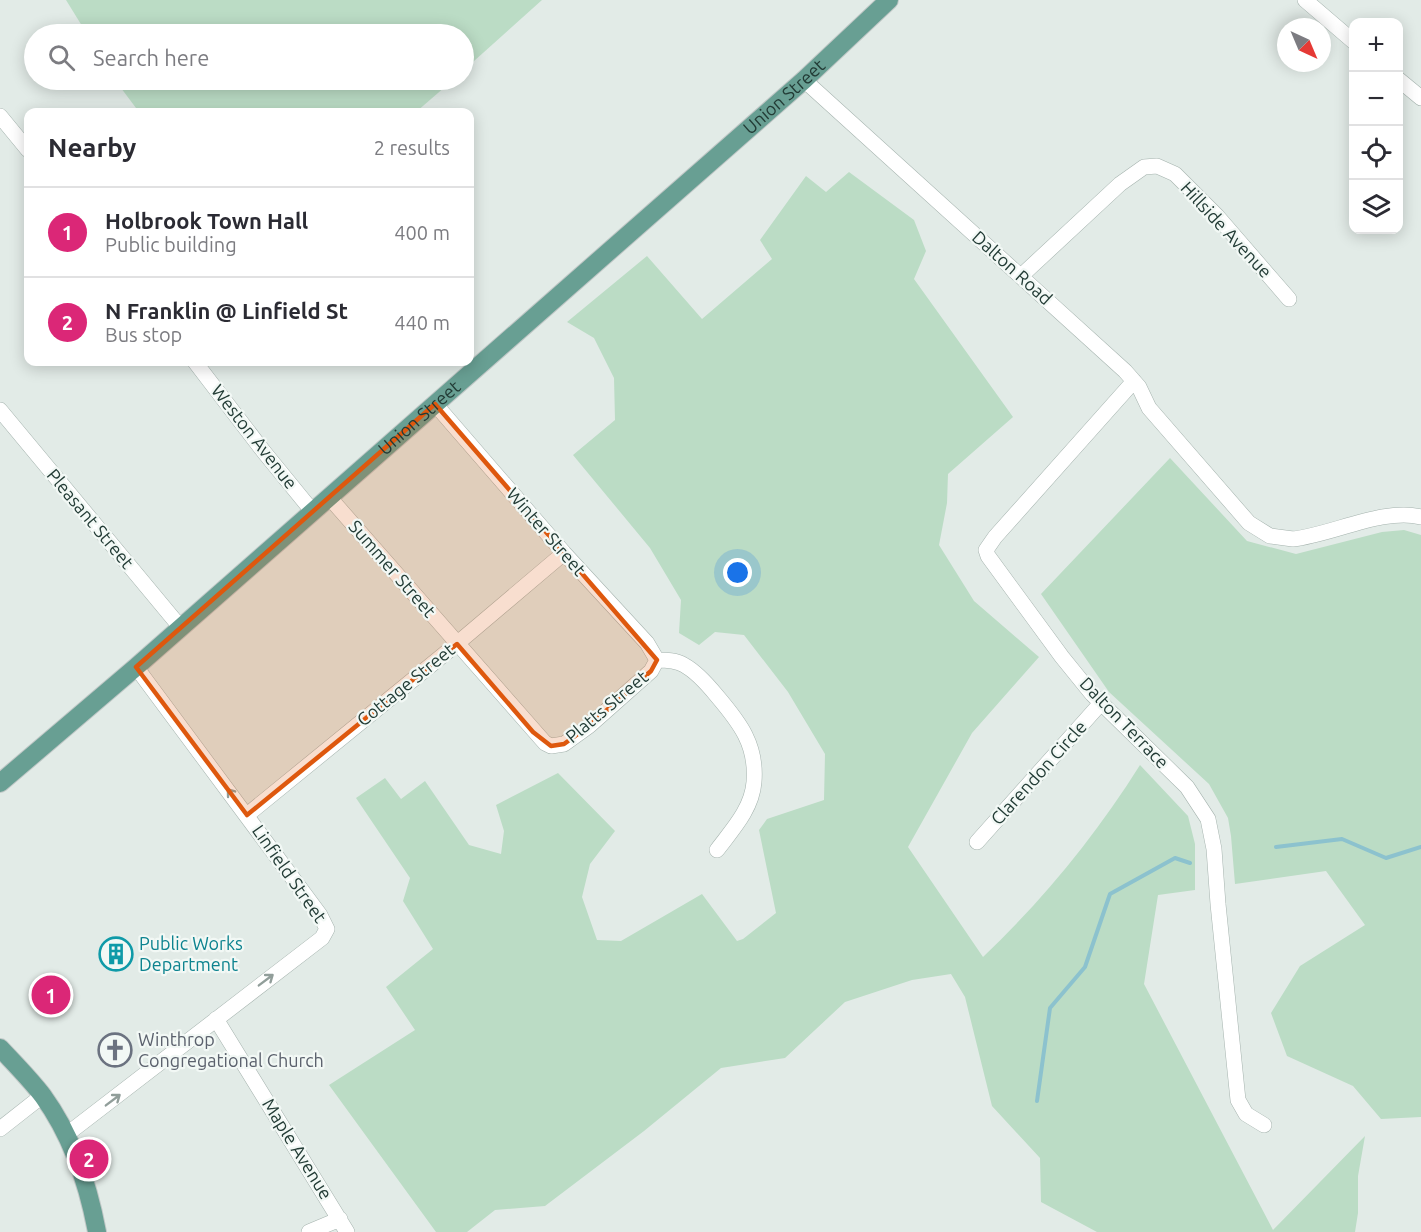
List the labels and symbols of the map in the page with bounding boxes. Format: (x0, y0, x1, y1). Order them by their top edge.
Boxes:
north arrow (1277, 18, 1331, 72)
street label: Union Street (739, 55, 828, 138)
street label: Hillside Avenue (1177, 177, 1276, 281)
street label: Dalton Road (969, 226, 1057, 308)
street label: Union Street (374, 376, 464, 458)
street label: Weston Avenue (208, 380, 302, 492)
street label: Pleasant Street (43, 465, 138, 572)
street label: Winter Street (503, 483, 590, 579)
street label: Summer Street (345, 516, 440, 621)
your location (723, 558, 752, 587)
street label: Cottage Street (353, 639, 458, 730)
street label: Platts Street (561, 666, 652, 746)
street label: Dalton Terrace (1076, 673, 1173, 772)
street label: Clarendon Circle (986, 716, 1090, 828)
one-way arrow (226, 789, 239, 805)
street label: Linfield Street (249, 821, 331, 926)
place label: Public Works Department (139, 933, 243, 974)
building icon: Public Works Department (98, 936, 134, 972)
pin: 1 (32, 972, 70, 1018)
one-way arrow (258, 973, 274, 986)
place label: Winthrop Congregational Church (138, 1029, 324, 1070)
church icon: Winthrop Congregational Church (97, 1032, 133, 1068)
one-way arrow (105, 1094, 121, 1107)
street label: Maple Avenue (259, 1094, 337, 1202)
pin: 2 (70, 1136, 109, 1182)

